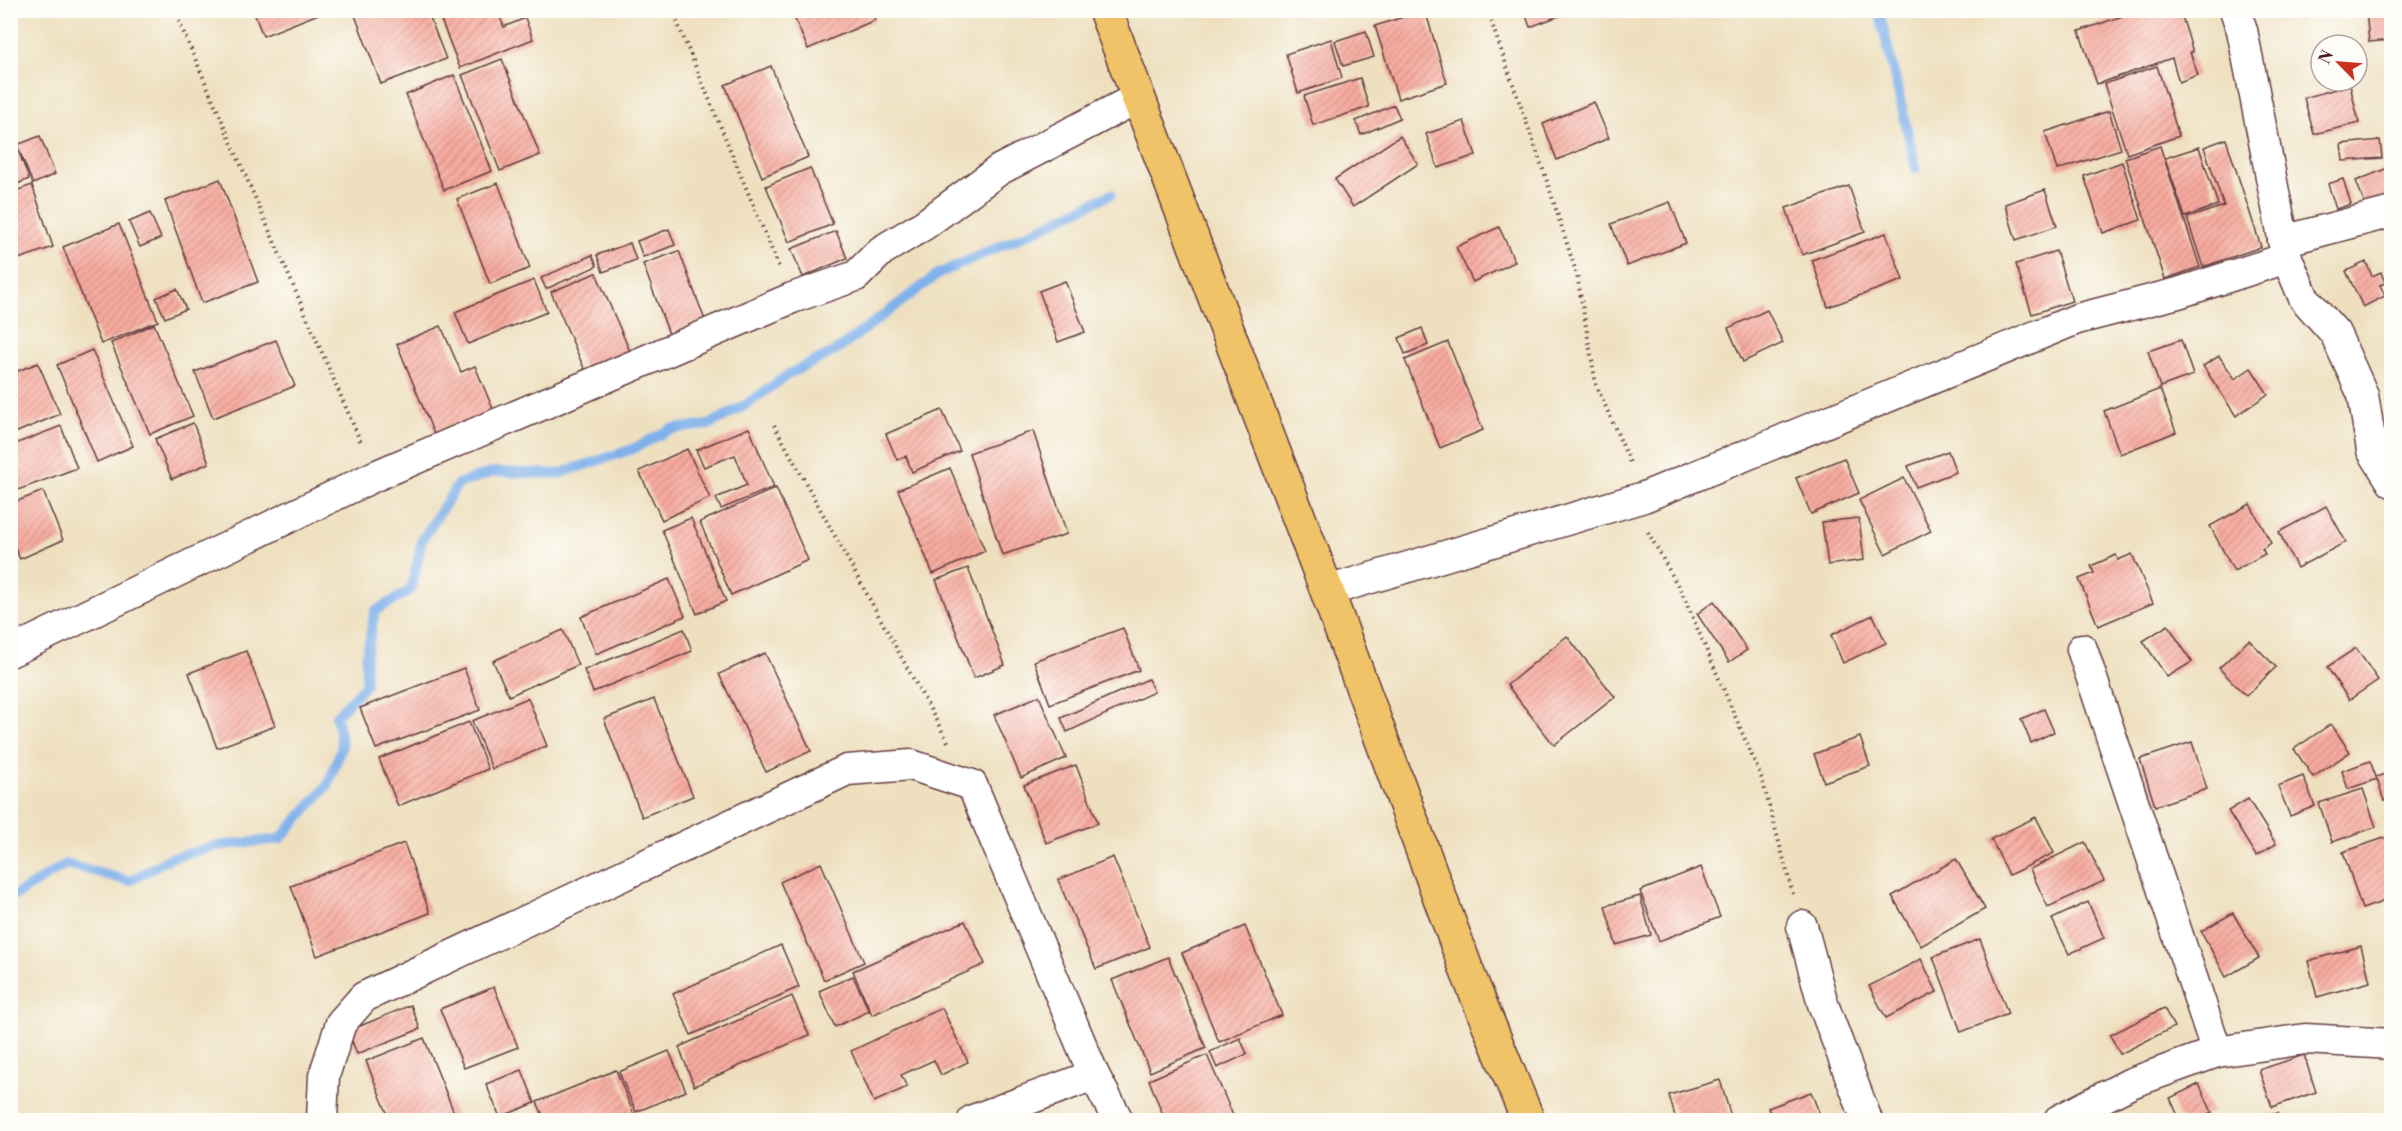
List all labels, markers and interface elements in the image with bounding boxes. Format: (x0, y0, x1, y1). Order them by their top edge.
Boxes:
north arrow (2309, 33, 2369, 93)
text: N (2315, 47, 2338, 67)

